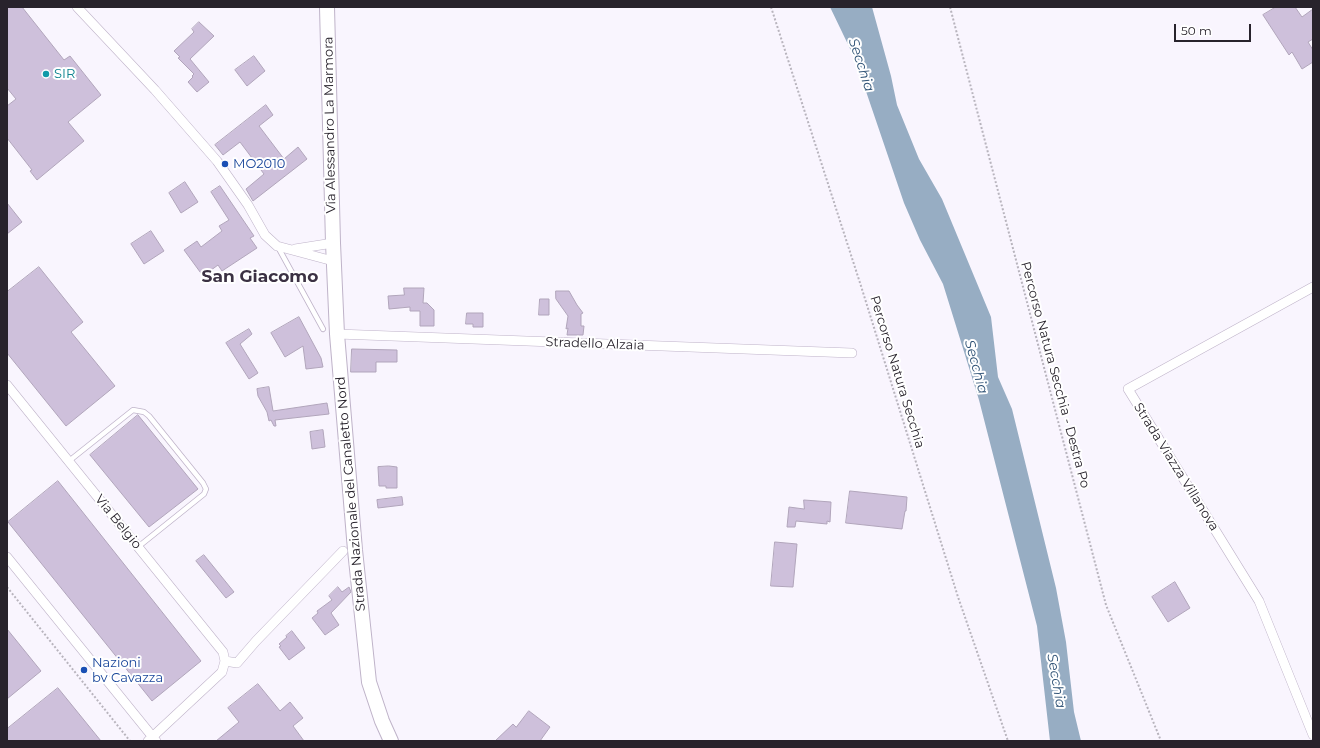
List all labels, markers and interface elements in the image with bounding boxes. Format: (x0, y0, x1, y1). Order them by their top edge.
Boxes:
scale bar (1176, 16, 1253, 42)
text: 50 m (1181, 23, 1212, 38)
street label: Via Alessandro La Marmora (321, 36, 339, 214)
water label: Secchia (844, 36, 878, 94)
place label: SIR (54, 66, 75, 82)
marker: SIR (41, 69, 51, 79)
place label: MO2010 (233, 156, 285, 172)
marker: MO2010 (220, 159, 230, 169)
street label: Percorso Natura Secchia - Destra Po (1017, 260, 1093, 490)
district label: San Giacomo (202, 267, 318, 287)
street label: Percorso Natura Secchia (866, 294, 928, 450)
street label: Stradello Alzaia (545, 334, 645, 354)
water label: Secchia (961, 338, 991, 396)
street label: Strada Nazionale del Canaletto Nord (333, 376, 369, 612)
street label: Strada Viazza Villanova (1130, 400, 1222, 534)
street label: Via Belgio (91, 492, 145, 552)
water label: Secchia (1043, 652, 1069, 710)
place label: Nazioni bv Cavazza (92, 655, 163, 686)
marker: Nazioni bv Cavazza (79, 665, 89, 675)

